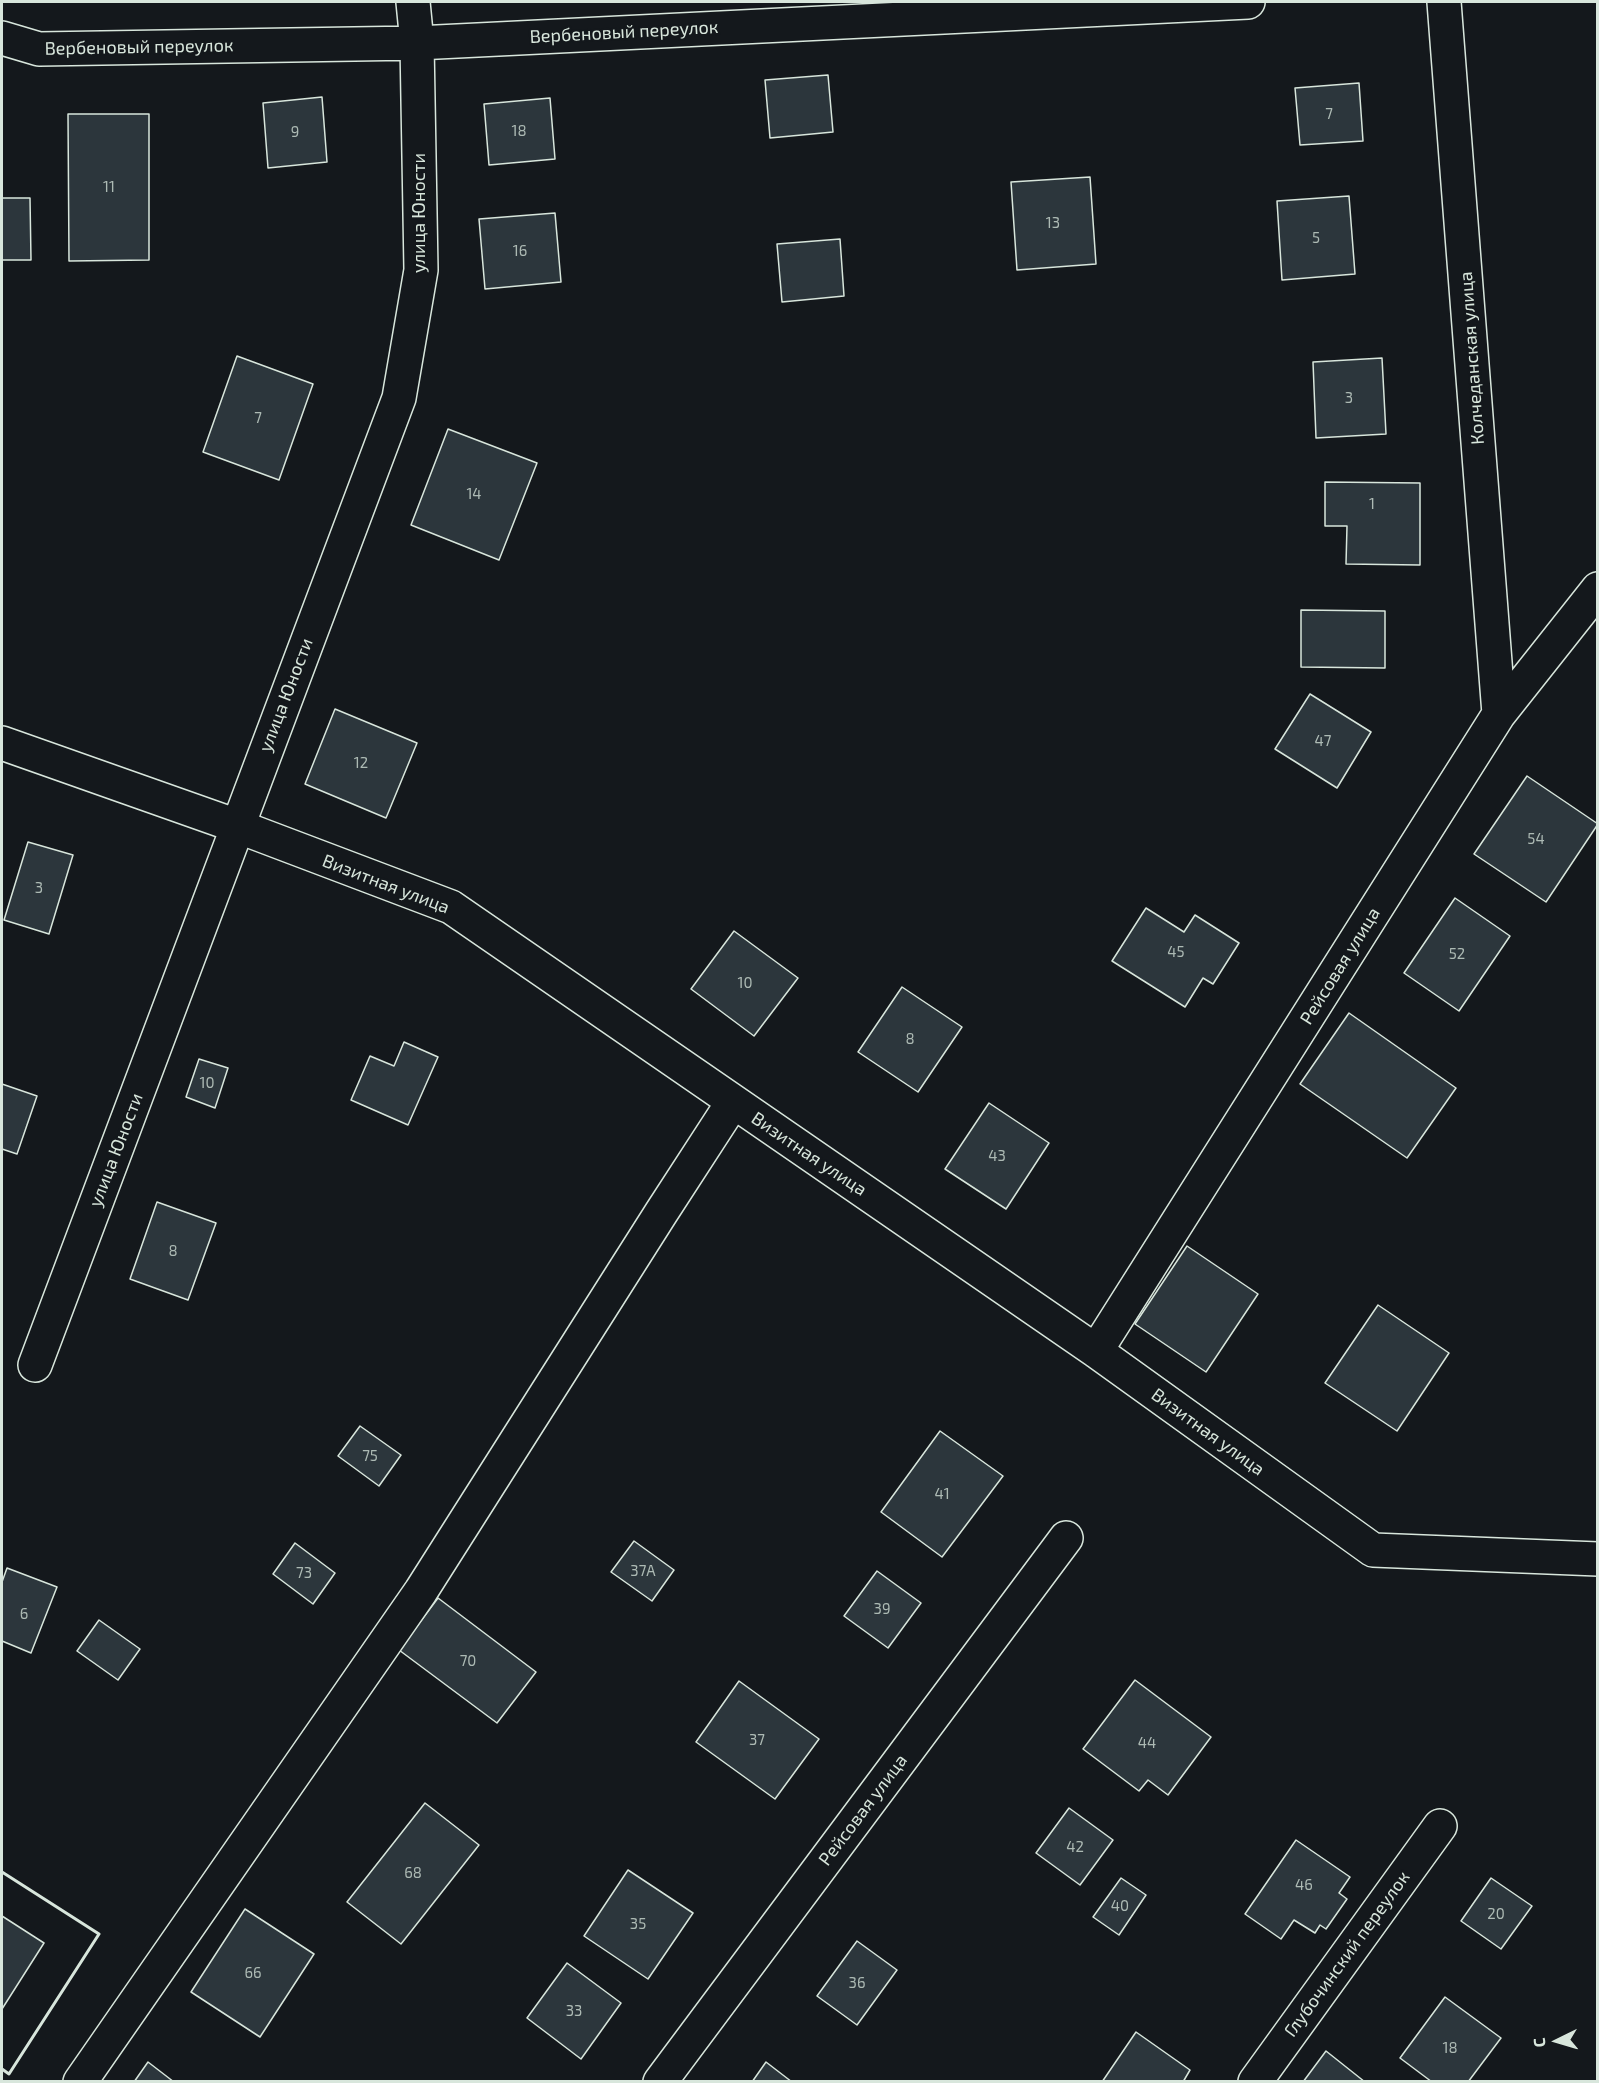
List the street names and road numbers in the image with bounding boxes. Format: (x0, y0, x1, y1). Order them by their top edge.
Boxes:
street label: Вербеновый переулок (529, 16, 719, 48)
street label: Вербеновый переулок (44, 35, 234, 59)
street label: улица Юности (408, 153, 430, 273)
street label: Колчеданская улица (1455, 271, 1489, 445)
street label: улица Юности (254, 635, 318, 755)
street label: Визитная улица (319, 850, 453, 918)
street label: Рейсовая улица (1295, 904, 1385, 1028)
street label: улица Юности (84, 1090, 148, 1210)
street label: Визитная улица (747, 1107, 871, 1201)
street label: Визитная улица (1147, 1384, 1269, 1480)
street label: Рейсовая улица (814, 1750, 912, 1870)
street label: Глубочинский переулок (1280, 1867, 1414, 2041)

